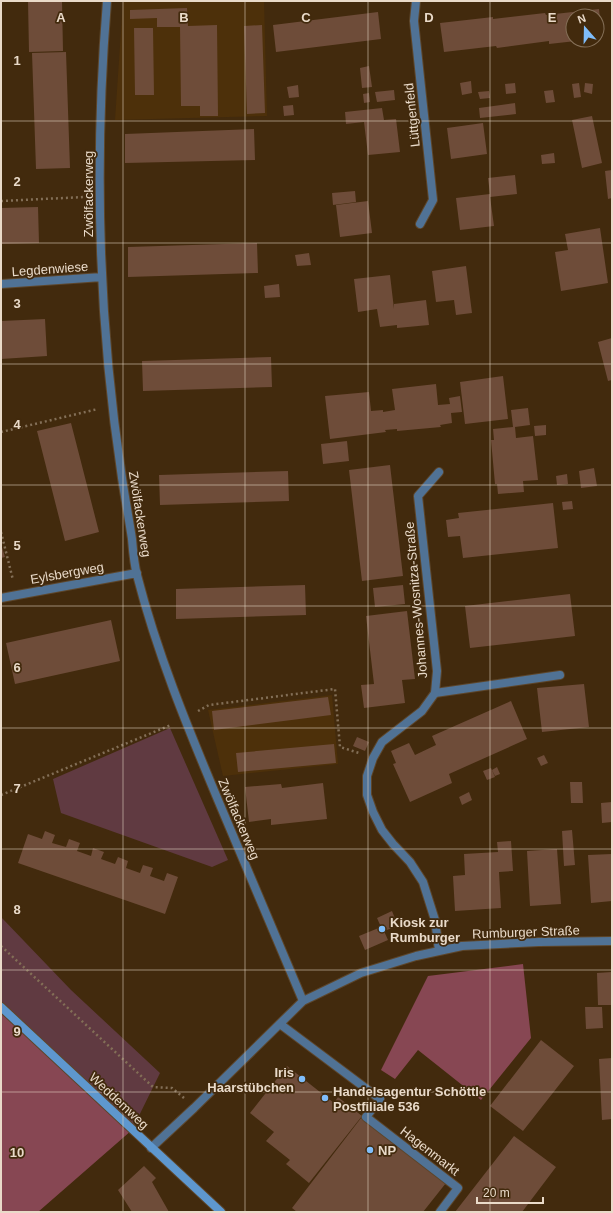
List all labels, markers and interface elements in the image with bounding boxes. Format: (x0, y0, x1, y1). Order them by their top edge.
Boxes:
north arrow (565, 8, 605, 48)
text: A (56, 10, 66, 25)
text: B (179, 10, 189, 25)
text: C (301, 10, 311, 25)
text: D (424, 10, 434, 25)
text: E (548, 10, 557, 25)
text: N (576, 12, 587, 26)
text: 1 (13, 53, 21, 68)
street label: Lüttgenfeld (401, 82, 423, 148)
street label: Zwölfackerweg (81, 151, 96, 237)
text: 2 (13, 174, 21, 189)
street label: Legdenwiese (11, 259, 89, 279)
text: 3 (13, 296, 21, 311)
text: 4 (13, 417, 21, 432)
street label: Zwölfackerweg (126, 470, 154, 558)
street label: Johannes-Wosnitza-Straße (402, 521, 430, 679)
text: 5 (13, 538, 21, 553)
street label: Eylsbergweg (29, 559, 105, 587)
text: 6 (13, 660, 21, 675)
street label: Zwölfackerweg (215, 776, 263, 862)
text: 7 (13, 781, 21, 796)
text: 8 (13, 902, 21, 917)
place label: Kiosk zur Rumburger (390, 915, 460, 945)
street label: Rumburger Straße (472, 923, 580, 941)
marker: Kiosk zur Rumburger (377, 924, 387, 934)
text: 9 (13, 1024, 21, 1039)
place label: Iris Haarstübchen (207, 1065, 294, 1095)
street label: Weddemweg (86, 1070, 152, 1132)
marker: Iris Haarstübchen (297, 1074, 307, 1084)
place label: Handelsagentur Schöttle Postfiliale 536 (333, 1084, 486, 1114)
marker: Handelsagentur Schöttle Postfiliale 536 (320, 1093, 330, 1103)
street label: Hagenmarkt (397, 1123, 463, 1179)
place label: NP (378, 1143, 396, 1158)
text: 10 (10, 1145, 24, 1160)
marker: NP (365, 1145, 375, 1155)
scale bar (477, 1179, 543, 1205)
text: 20 m (483, 1186, 510, 1200)

